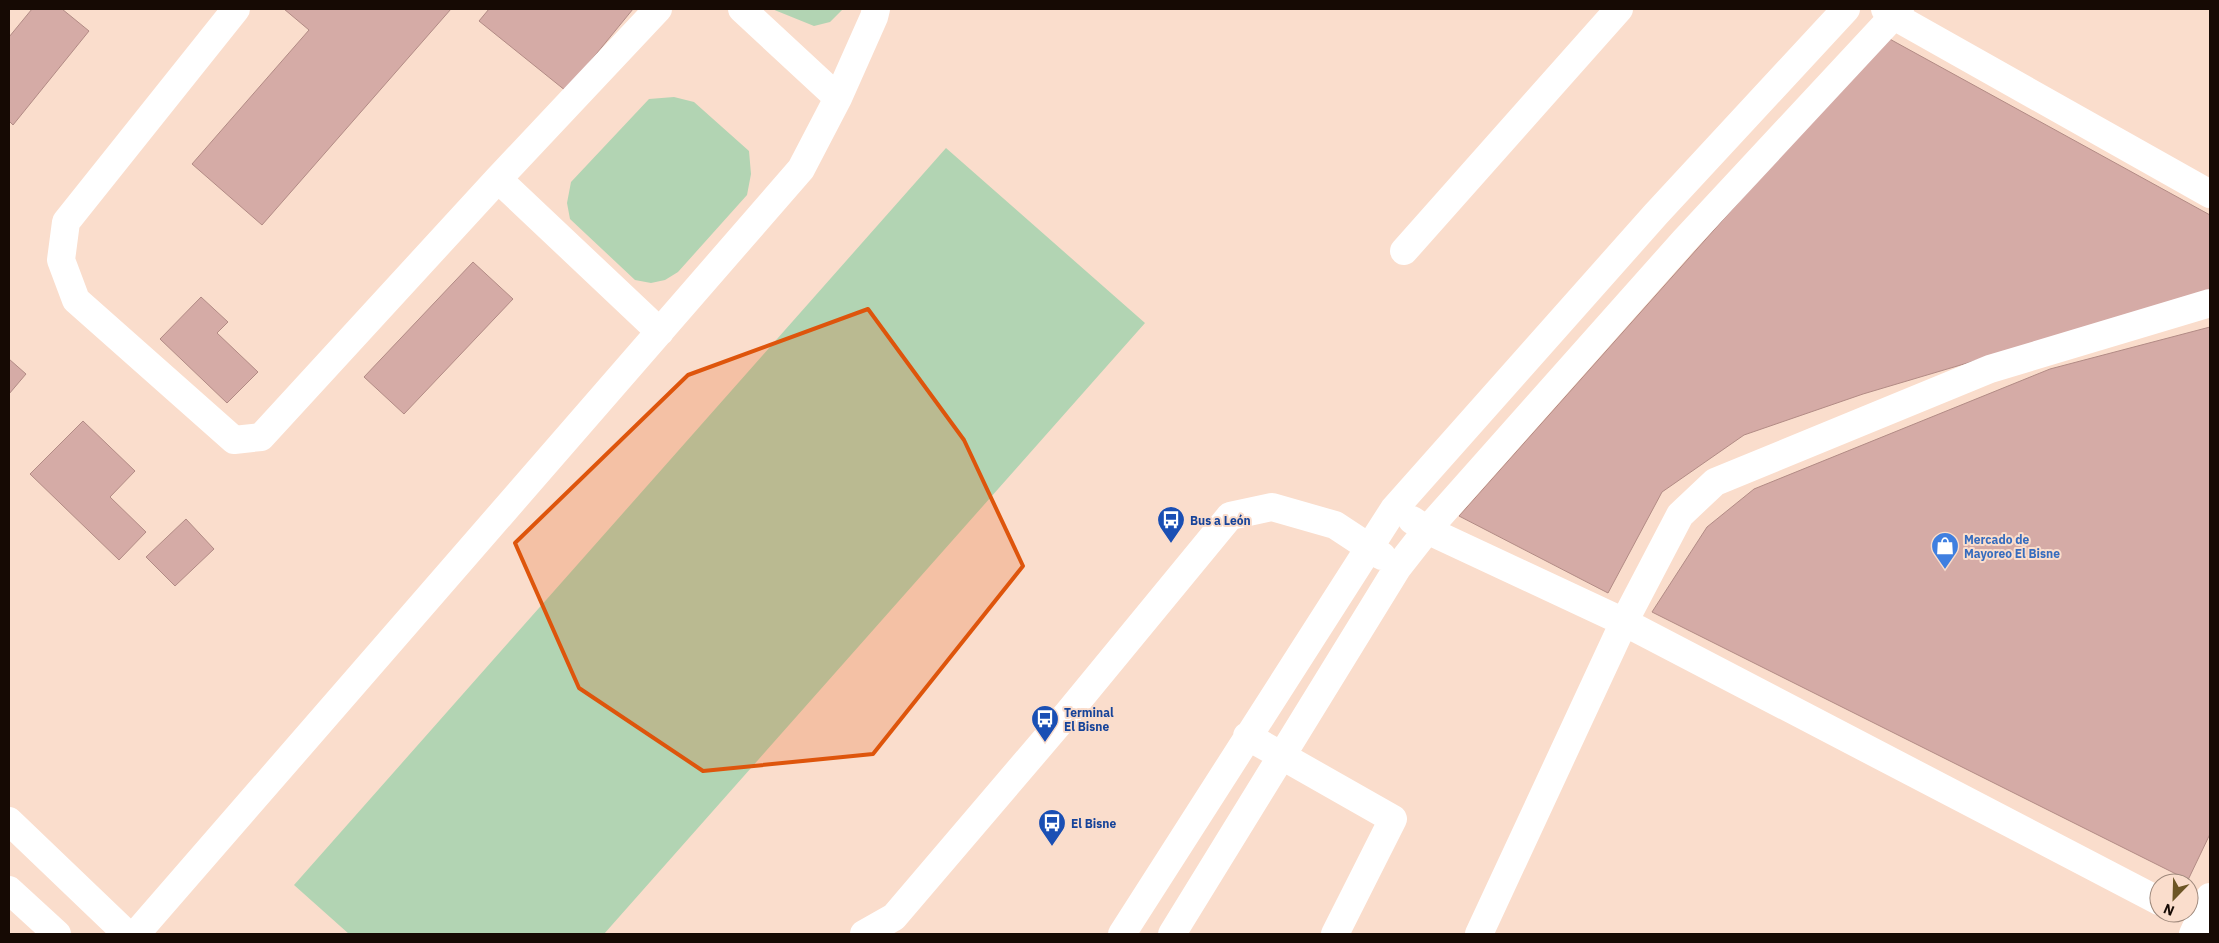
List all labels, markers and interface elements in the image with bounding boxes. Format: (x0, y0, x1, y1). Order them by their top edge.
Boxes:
bus stop icon: Bus a León (1156, 505, 1186, 544)
place label: Bus a León (1190, 513, 1251, 528)
shop icon: Mercado de Mayoreo El Bisne (1930, 531, 1960, 570)
place label: Mercado de Mayoreo El Bisne (1964, 532, 2060, 561)
bus stop icon: Terminal El Bisne (1030, 704, 1060, 743)
place label: Terminal El Bisne (1064, 705, 1114, 734)
bus stop icon: El Bisne (1037, 808, 1067, 847)
place label: El Bisne (1071, 816, 1116, 831)
north arrow (2149, 873, 2199, 923)
text: N (2161, 900, 2177, 920)

